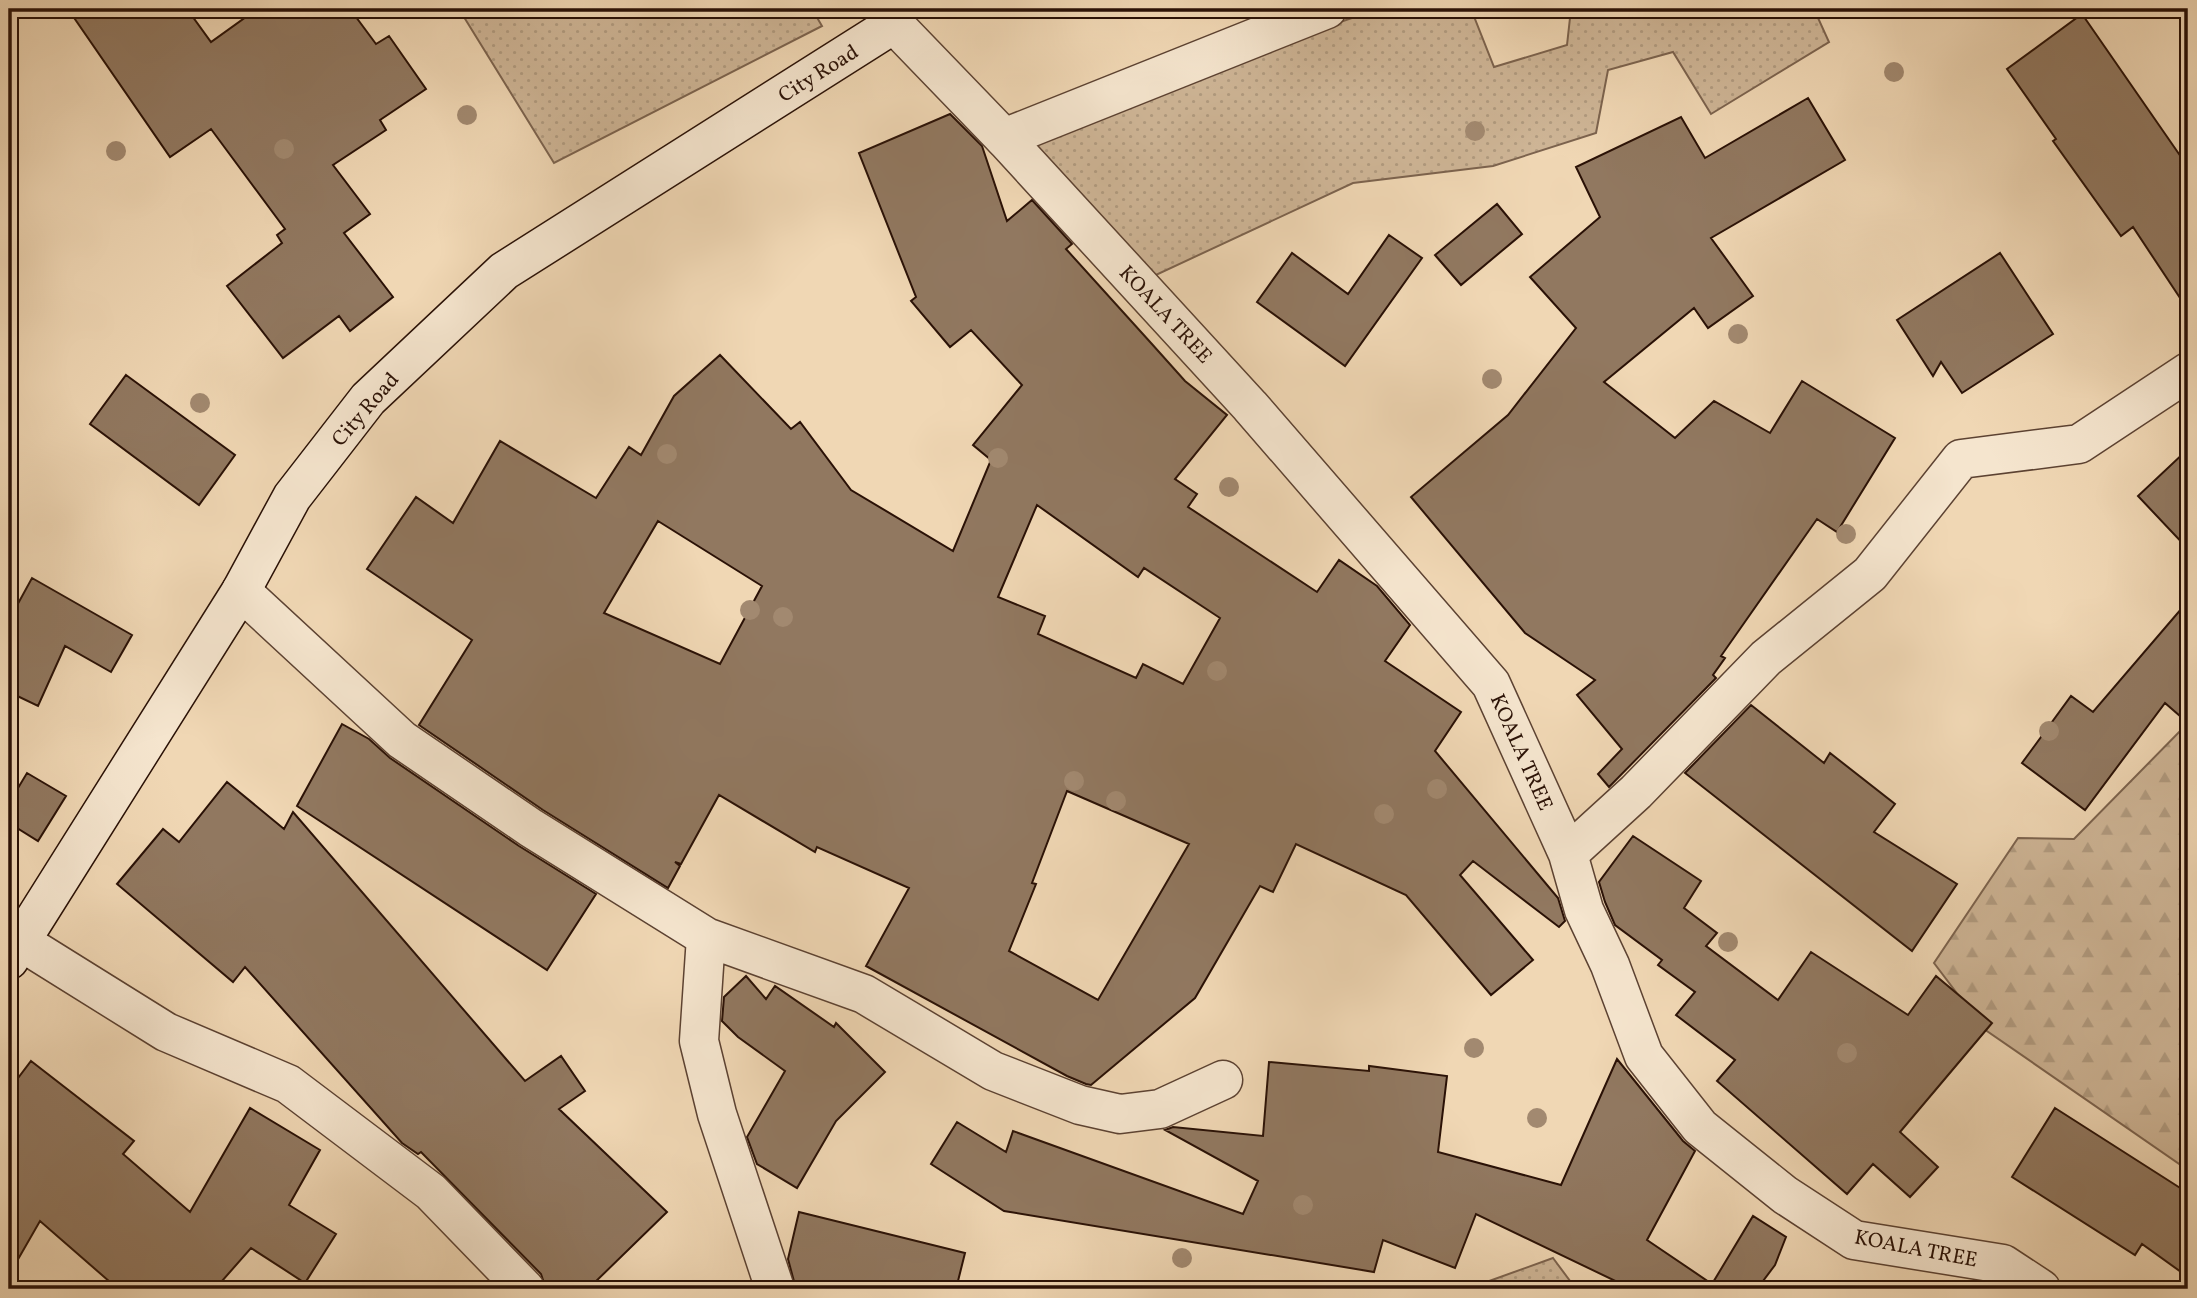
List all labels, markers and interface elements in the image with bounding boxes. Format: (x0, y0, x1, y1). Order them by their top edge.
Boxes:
street label: City Road (773, 38, 865, 110)
street label: KOALA TREE (1112, 259, 1218, 371)
street label: City Road (326, 367, 407, 453)
street label: KOALA TREE (1482, 690, 1559, 816)
street label: KOALA TREE (1852, 1223, 1980, 1276)

